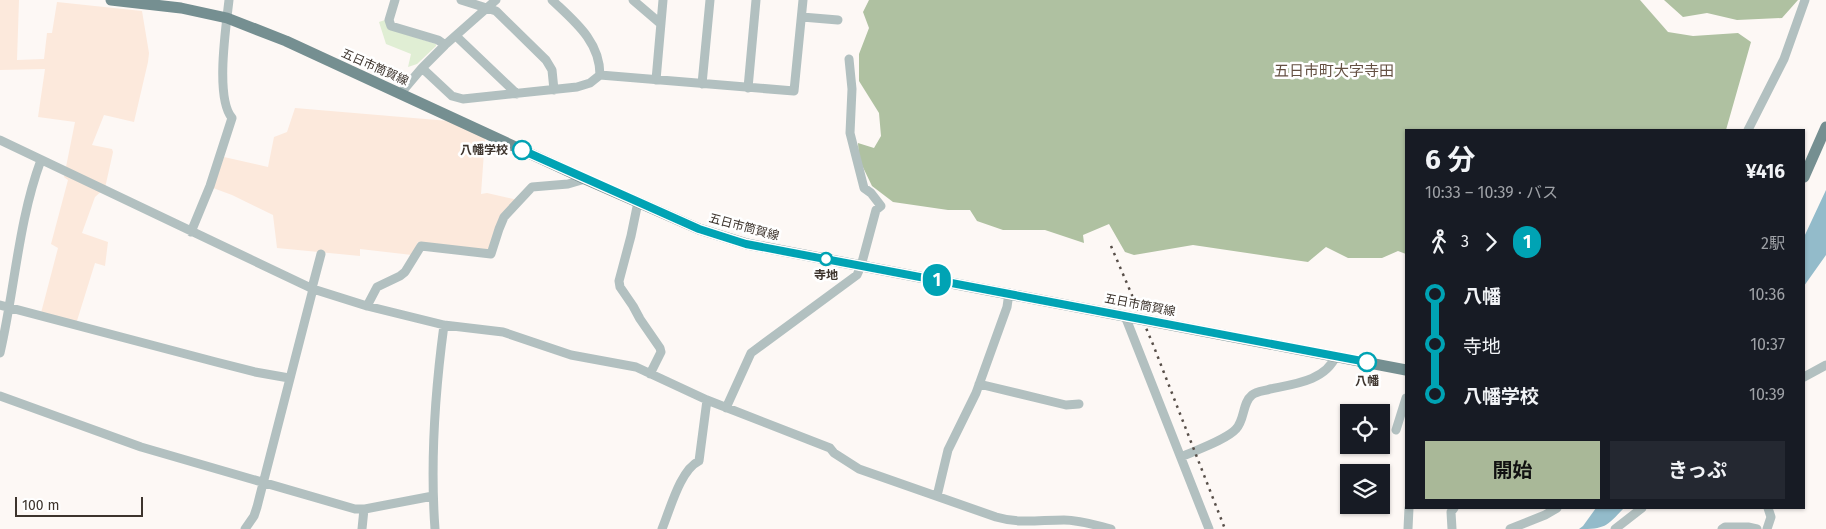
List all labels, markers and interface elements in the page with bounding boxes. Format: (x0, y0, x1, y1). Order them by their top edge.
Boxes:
street label: 五日市筒賀線 (339, 46, 411, 88)
district label: 五日市町大字寺田 (1274, 62, 1394, 80)
marker: 八幡学校 (512, 140, 532, 160)
place label: 八幡学校 (460, 143, 508, 157)
text: 6 分 (1425, 143, 1475, 176)
text: ¥416 (1746, 160, 1785, 183)
text: 10:33 – 10:39 · バス (1425, 183, 1558, 202)
street label: 五日市筒賀線 (707, 211, 781, 243)
icon: walk (1425, 228, 1453, 256)
icon: forward (1477, 228, 1505, 256)
text: 1 (1523, 231, 1531, 253)
text: 3 (1461, 232, 1469, 251)
text: 2駅 (1761, 234, 1785, 253)
marker: 寺地 (819, 252, 833, 266)
line badge: 1 (921, 264, 953, 296)
place label: 寺地 (814, 268, 838, 282)
text: 1 (933, 269, 941, 291)
text: 八幡 (1463, 285, 1501, 308)
text: 10:36 (1749, 285, 1785, 304)
street label: 五日市筒賀線 (1103, 291, 1177, 319)
text: 寺地 (1463, 335, 1501, 358)
text: 10:37 (1750, 335, 1785, 354)
marker: 八幡 (1357, 352, 1377, 372)
place label: 八幡 (1355, 374, 1379, 388)
text: 八幡学校 (1463, 385, 1539, 408)
text: 10:39 (1749, 385, 1785, 404)
map controls (1340, 404, 1390, 514)
button: locate (1340, 404, 1390, 454)
button: 開始 (1425, 441, 1600, 499)
button: きっぷ (1610, 441, 1785, 499)
button: layers (1340, 464, 1390, 514)
scale bar (15, 494, 142, 517)
text: 100 m (22, 497, 59, 514)

